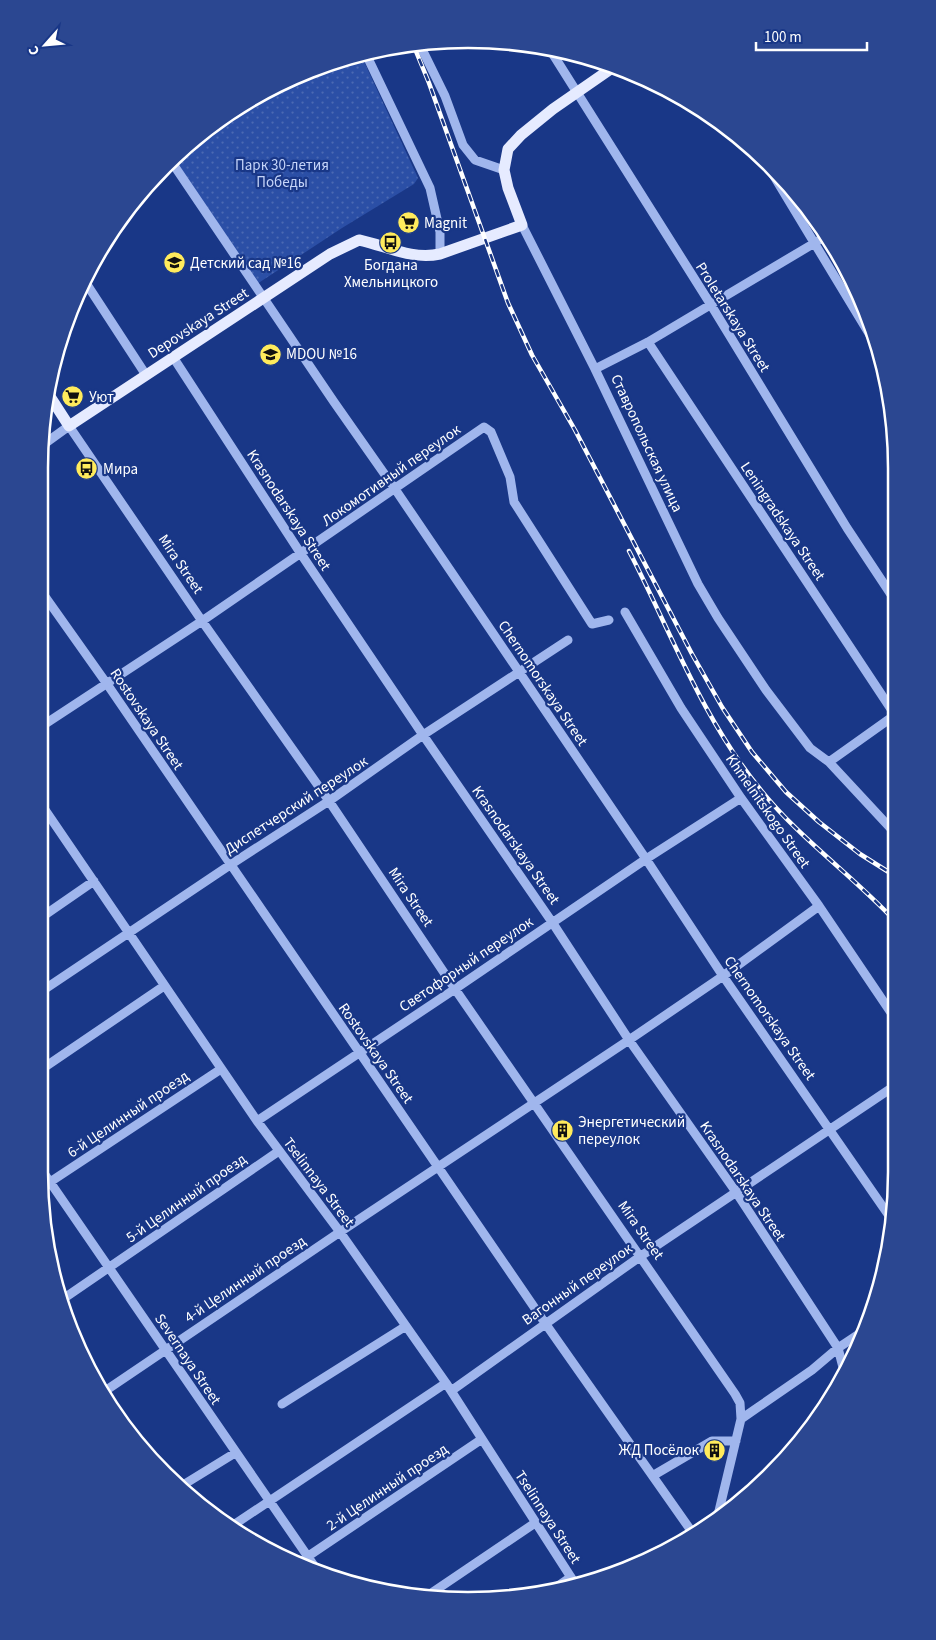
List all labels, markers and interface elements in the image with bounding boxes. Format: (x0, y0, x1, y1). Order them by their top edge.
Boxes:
north arrow (20, 20, 70, 70)
scale bar (756, 20, 867, 52)
text: 100 m (764, 27, 802, 48)
text: С (24, 42, 45, 59)
park label: Парк 30-летия Победы (235, 155, 329, 193)
supermarket icon: Magnit (396, 211, 420, 235)
place label: Magnit (424, 213, 467, 234)
bus stop icon: Богдана Хмельницкого (379, 230, 403, 254)
school or university icon: Детский сад №16 (162, 251, 186, 275)
place label: Детский сад №16 (190, 253, 301, 274)
place label: Богдана Хмельницкого (344, 255, 438, 293)
street label: Proletarskaya Street (690, 258, 775, 376)
street label: Depovskaya Street (144, 283, 253, 364)
school or university icon: MDOU №16 (258, 342, 282, 366)
place label: MDOU №16 (286, 344, 357, 365)
street label: Ставропольская улица (605, 371, 688, 516)
supermarket icon: Уют (61, 385, 85, 409)
place label: Уют (89, 387, 114, 408)
street label: Локомотивный переулок (318, 419, 465, 531)
street label: Krasnodarskaya Street (241, 446, 336, 575)
bus stop icon: Мира (75, 457, 99, 481)
street label: Leningradskaya Street (735, 458, 830, 585)
place label: Мира (103, 459, 138, 480)
street label: Mira Street (153, 530, 208, 598)
street label: Chernomorskaya Street (493, 616, 593, 750)
street label: Rostovskaya Street (105, 664, 188, 774)
street label: Khmelnitskogo Street (720, 750, 815, 873)
street label: Диспетчерский переулок (220, 751, 373, 860)
street label: Krasnodarskaya Street (467, 782, 565, 909)
street label: Mira Street (383, 863, 438, 931)
street label: Светофорный переулок (395, 911, 538, 1017)
street label: Chernomorskaya Street (719, 952, 820, 1085)
street label: Rostovskaya Street (333, 999, 418, 1108)
street label: 6-й Целинный проезд (63, 1066, 193, 1163)
place label: Энергетический переулок (578, 1112, 685, 1150)
street label: Krasnodarskaya Street (695, 1117, 791, 1245)
building icon: Энергетический переулок (550, 1119, 574, 1143)
street label: Tselinnaya Street (278, 1133, 359, 1231)
street label: 5-й Целинный проезд (122, 1149, 251, 1248)
street label: Mira Street (613, 1197, 669, 1264)
street label: 4-й Целинный проезд (180, 1231, 310, 1328)
street label: Вагонный переулок (518, 1238, 637, 1330)
street label: Severnaya Street (149, 1310, 226, 1409)
building icon: ЖД Посёлок (703, 1438, 727, 1462)
street label: 2-й Целинный проезд (322, 1439, 452, 1536)
place label: ЖД Посёлок (619, 1440, 700, 1461)
street label: Tselinnaya Street (510, 1467, 586, 1568)

